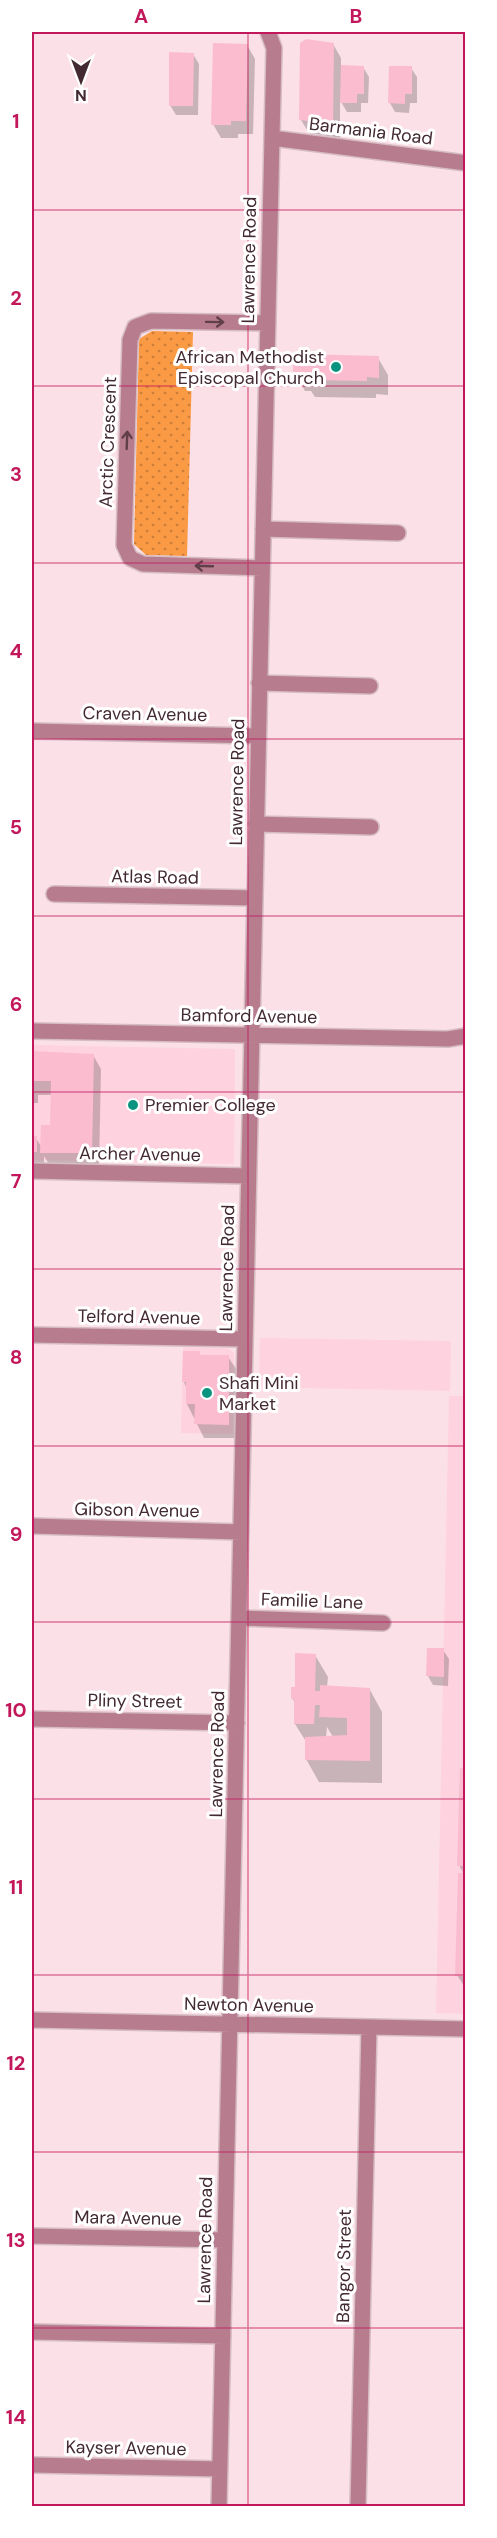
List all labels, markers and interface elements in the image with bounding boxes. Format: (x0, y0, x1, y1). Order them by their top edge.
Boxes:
text: A (134, 3, 148, 29)
text: B (350, 3, 362, 29)
north arrow (51, 51, 111, 111)
text: N (75, 85, 87, 106)
text: 1 (12, 108, 20, 134)
street label: Barmania Road (308, 112, 434, 150)
street label: Lawrence Road (236, 196, 262, 324)
text: 2 (10, 285, 22, 311)
one-way arrow (204, 316, 224, 328)
place label: African Methodist Episcopal Church (176, 345, 324, 390)
marker: African Methodist Episcopal Church (329, 360, 343, 374)
street label: Arctic Crescent (94, 376, 122, 508)
one-way arrow (122, 430, 133, 450)
text: 3 (10, 461, 22, 487)
one-way arrow (194, 561, 214, 572)
text: 4 (10, 638, 23, 664)
street label: Craven Avenue (83, 701, 207, 727)
street label: Lawrence Road (224, 718, 250, 846)
text: 5 (10, 814, 22, 840)
street label: Atlas Road (111, 864, 199, 890)
text: 6 (10, 991, 22, 1017)
street label: Bamford Avenue (180, 1003, 318, 1029)
place label: Premier College (145, 1093, 276, 1117)
marker: Premier College (126, 1098, 140, 1112)
street label: Archer Avenue (79, 1141, 201, 1167)
text: 7 (11, 1168, 22, 1194)
street label: Lawrence Road (214, 1204, 240, 1332)
street label: Telford Avenue (77, 1304, 201, 1330)
text: 8 (10, 1344, 22, 1370)
place label: Shafi Mini Market (219, 1371, 299, 1416)
marker: Shafi Mini Market (200, 1386, 214, 1400)
street label: Gibson Avenue (74, 1497, 200, 1523)
text: 9 (10, 1521, 22, 1547)
street label: Familie Lane (260, 1587, 364, 1615)
street label: Pliny Street (87, 1688, 183, 1714)
street label: Lawrence Road (204, 1690, 230, 1818)
text: 10 (5, 1697, 27, 1723)
text: 11 (9, 1874, 23, 1900)
street label: Newton Avenue (184, 1992, 314, 2018)
text: 12 (7, 2050, 25, 2076)
street label: Lawrence Road (192, 2176, 218, 2304)
street label: Mara Avenue (74, 2205, 182, 2231)
street label: Bangor Street (331, 2209, 357, 2323)
text: 13 (6, 2227, 26, 2253)
text: 14 (6, 2404, 26, 2430)
street label: Kayser Avenue (65, 2435, 187, 2461)

